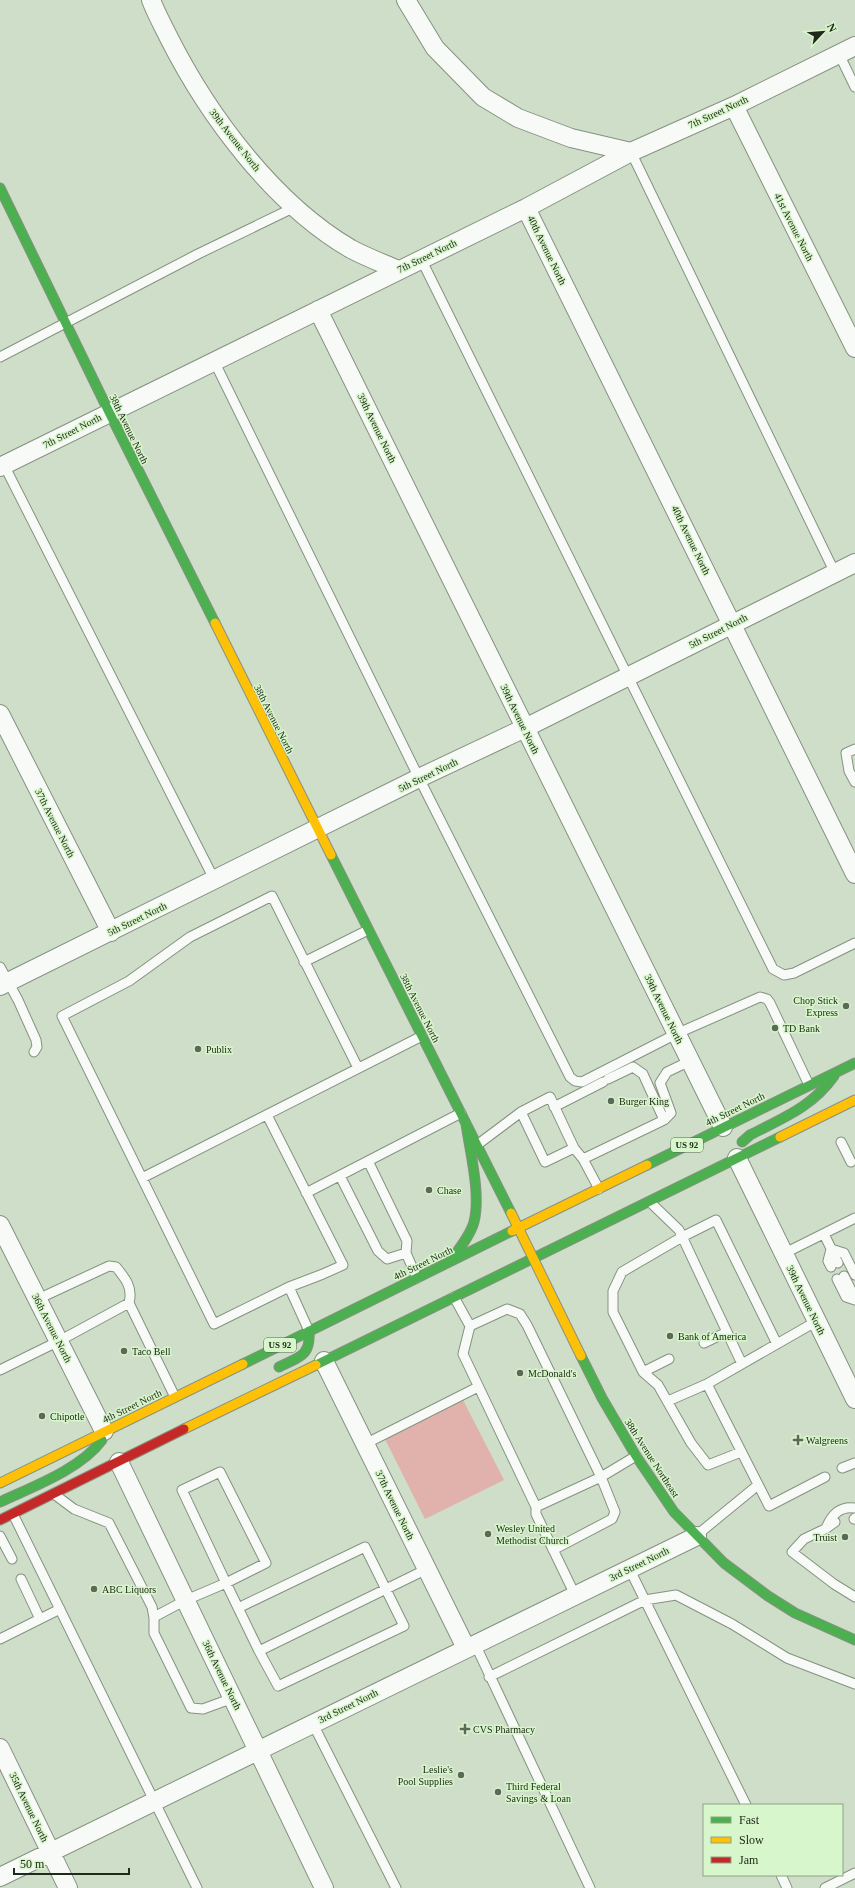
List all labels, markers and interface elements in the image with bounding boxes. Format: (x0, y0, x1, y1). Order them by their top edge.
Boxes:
north arrow (803, 12, 843, 52)
text: N (825, 21, 839, 34)
street label: 7th Street North (686, 93, 750, 131)
street label: 39th Avenue North (207, 107, 263, 173)
street label: 41st Avenue North (772, 191, 816, 263)
street label: 40th Avenue North (525, 213, 569, 287)
street label: 7th Street North (396, 237, 458, 275)
street label: 39th Avenue North (355, 391, 399, 465)
street label: 38th Avenue North (107, 392, 151, 466)
street label: 7th Street North (41, 411, 103, 451)
street label: 40th Avenue North (669, 503, 713, 577)
street label: 5th Street North (687, 611, 749, 651)
street label: 39th Avenue North (498, 682, 542, 756)
street label: 38th Avenue North (252, 683, 296, 755)
street label: 5th Street North (397, 756, 459, 794)
street label: 37th Avenue North (33, 787, 77, 859)
street label: 5th Street North (106, 900, 168, 938)
street label: 38th Avenue North (398, 972, 442, 1044)
street label: 39th Avenue North (642, 972, 686, 1046)
place label: Chop Stick Express (793, 995, 838, 1018)
marker: Chop Stick Express (841, 1001, 851, 1011)
marker: TD Bank (770, 1023, 780, 1033)
place label: TD Bank (783, 1023, 820, 1034)
marker: Publix (193, 1044, 203, 1054)
place label: Publix (206, 1044, 232, 1055)
street label: 4th Street North (704, 1090, 766, 1128)
marker: Burger King (606, 1096, 616, 1106)
place label: Burger King (619, 1096, 669, 1107)
road number: US 92 (671, 1138, 703, 1152)
marker: Chase (424, 1185, 434, 1195)
place label: Chase (437, 1185, 462, 1196)
street label: 4th Street North (392, 1244, 454, 1282)
street label: 39th Avenue North (784, 1263, 828, 1337)
street label: 36th Avenue North (30, 1292, 74, 1364)
marker: Bank of America (665, 1331, 675, 1341)
place label: Bank of America (678, 1331, 747, 1342)
road number: US 92 (264, 1338, 296, 1352)
marker: Taco Bell (119, 1346, 129, 1356)
place label: Taco Bell (132, 1346, 171, 1357)
marker: McDonald's (515, 1368, 525, 1378)
place label: McDonald's (528, 1368, 577, 1379)
street label: 4th Street North (101, 1387, 163, 1425)
marker: Chipotle (37, 1411, 47, 1421)
place label: Chipotle (50, 1411, 85, 1422)
street label: 38th Avenue Northeast (622, 1417, 682, 1500)
marker: Walgreens (793, 1435, 803, 1445)
place label: Walgreens (806, 1435, 848, 1446)
street label: 37th Avenue North (373, 1468, 417, 1542)
place label: Wesley United Methodist Church (496, 1523, 569, 1546)
marker: Wesley United Methodist Church (483, 1529, 493, 1539)
place label: Truist (813, 1532, 837, 1543)
marker: Truist (840, 1532, 850, 1542)
street label: 3rd Street North (607, 1545, 671, 1583)
marker: ABC Liquors (89, 1584, 99, 1594)
place label: ABC Liquors (102, 1584, 156, 1595)
street label: 36th Avenue North (200, 1638, 244, 1712)
street label: 3rd Street North (316, 1687, 380, 1725)
marker: CVS Pharmacy (460, 1724, 470, 1734)
place label: CVS Pharmacy (473, 1724, 535, 1735)
place label: Leslie's Pool Supplies (398, 1764, 453, 1787)
street label: 35th Avenue North (7, 1770, 51, 1844)
marker: Leslie's Pool Supplies (456, 1770, 466, 1780)
place label: Third Federal Savings & Loan (506, 1781, 571, 1804)
marker: Third Federal Savings & Loan (493, 1787, 503, 1797)
legend (703, 1804, 843, 1876)
text: Fast (739, 1813, 760, 1827)
text: Slow (739, 1833, 764, 1847)
scale bar (14, 1850, 129, 1876)
text: Jam (739, 1853, 759, 1867)
text: 50 m (20, 1857, 45, 1871)

